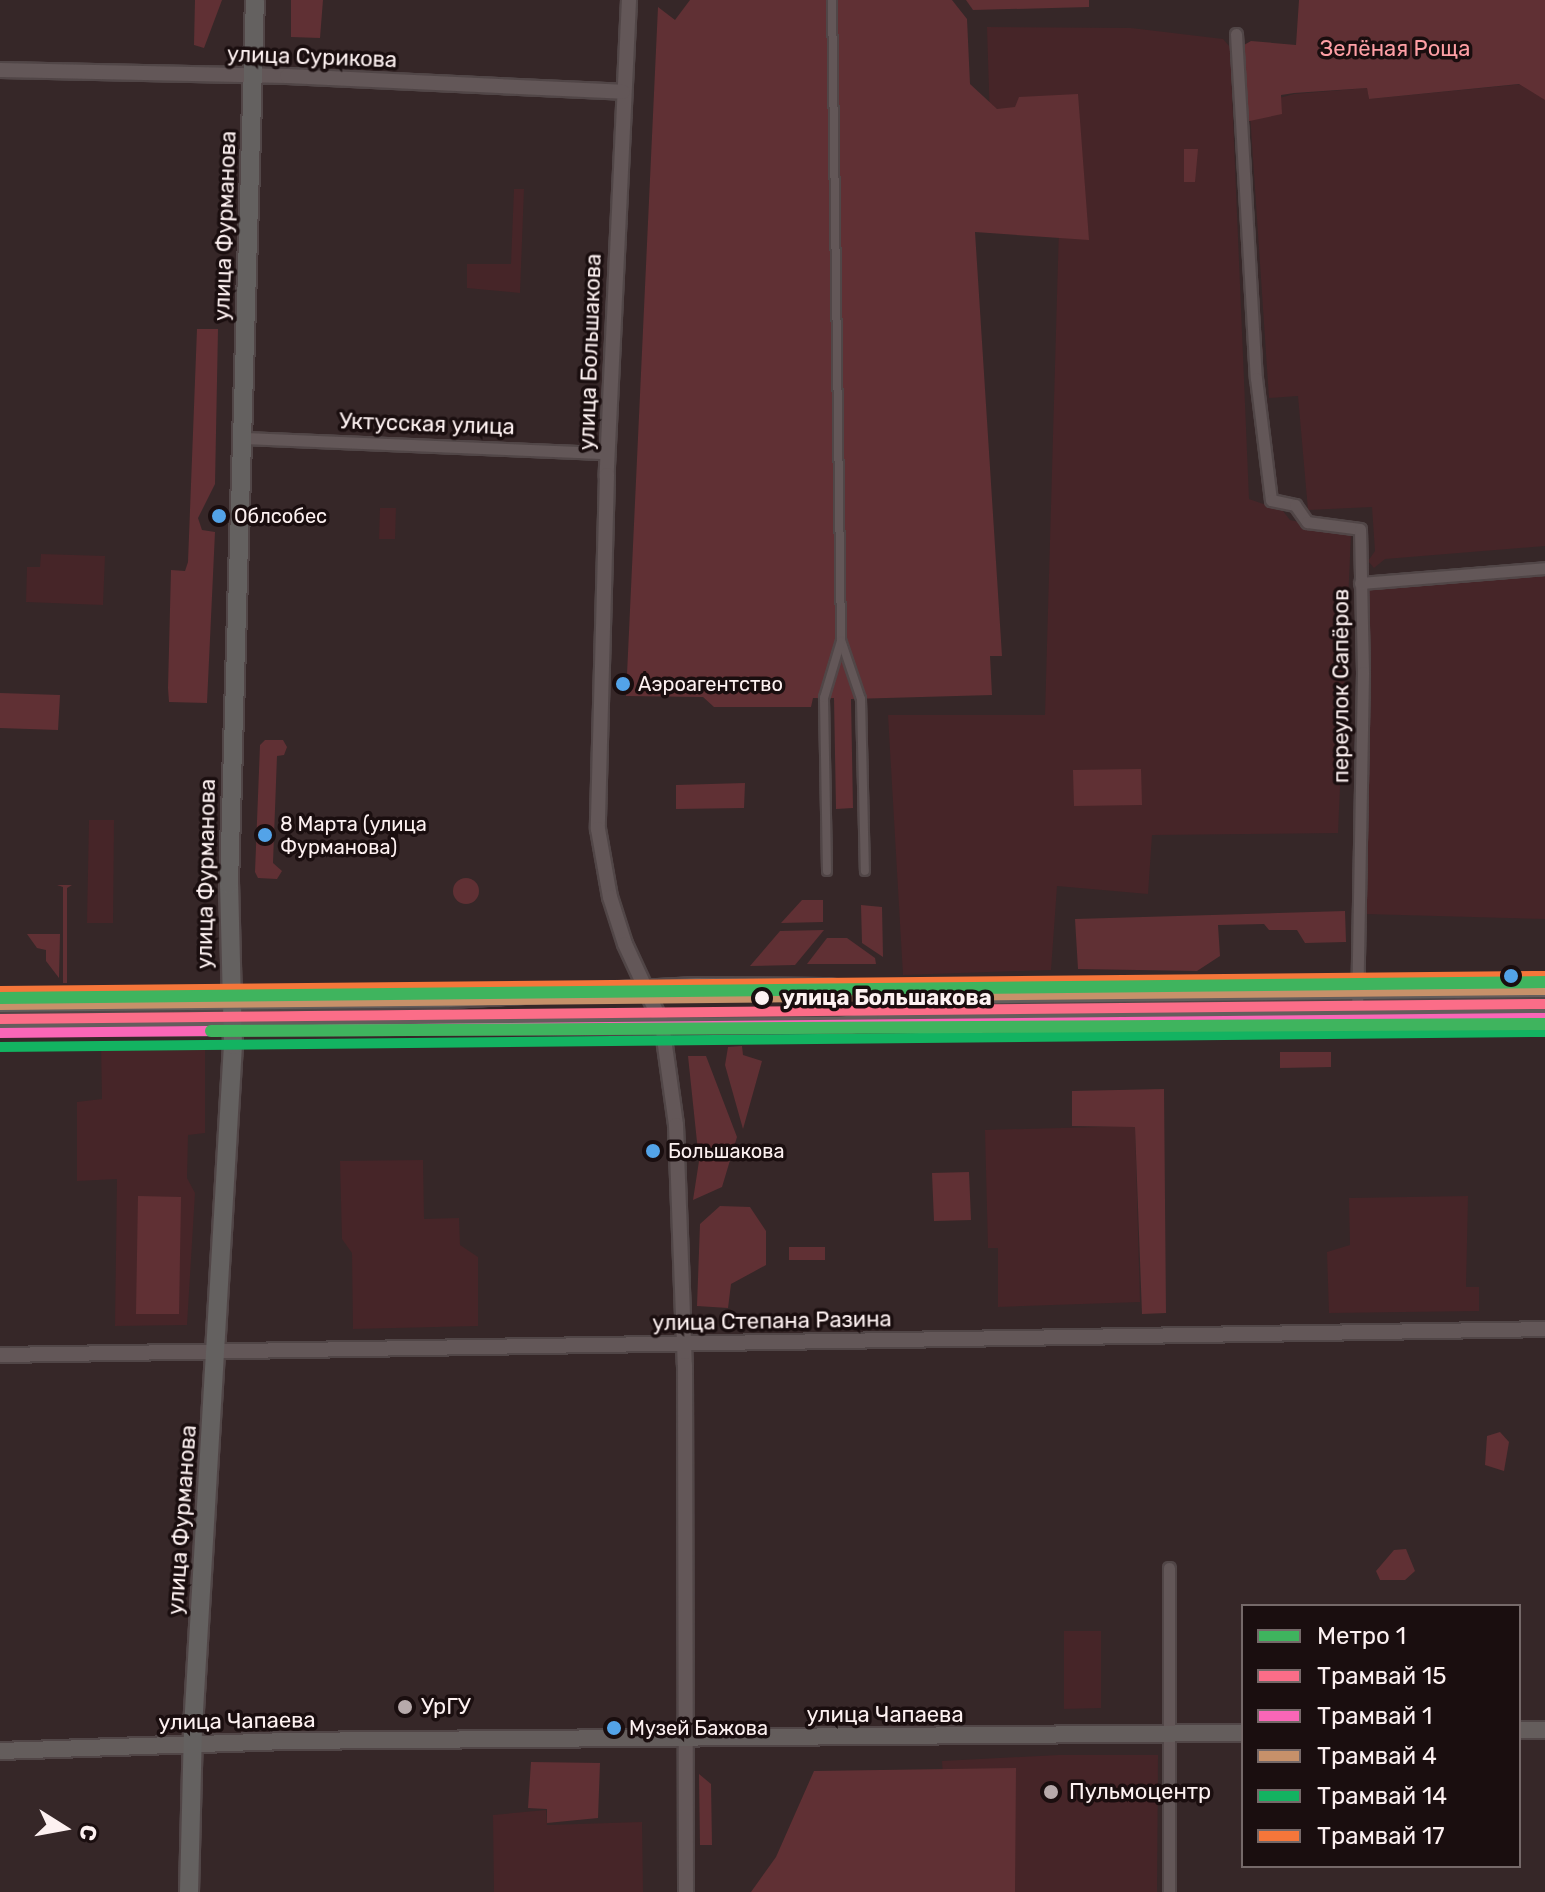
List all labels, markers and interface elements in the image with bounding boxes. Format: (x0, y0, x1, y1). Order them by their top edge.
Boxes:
park label: Зелёная Роща (1320, 36, 1470, 62)
street label: улица Сурикова (226, 41, 398, 73)
street label: улица Фурманова (208, 130, 242, 322)
street label: улица Большакова (573, 253, 607, 451)
street label: Уктусская улица (339, 408, 515, 440)
place label: Облсобес (234, 504, 327, 528)
marker: Облсобес (211, 508, 227, 524)
street label: переулок Сапёров (1328, 589, 1354, 783)
place label: Аэроагентство (638, 672, 783, 696)
marker: Аэроагентство (615, 676, 631, 692)
street label: улица Фурманова (191, 779, 221, 969)
place label: 8 Марта (улица Фурманова) (280, 812, 427, 859)
marker: 8 Марта (улица Фурманова) (257, 827, 273, 843)
unlabelled marker (1503, 968, 1519, 984)
marker: улица Большакова (749, 985, 775, 1011)
place label: улица Большакова (782, 985, 992, 1011)
place label: Большакова (668, 1139, 784, 1163)
marker: Большакова (645, 1143, 661, 1159)
street label: улица Степана Разина (652, 1306, 892, 1336)
street label: улица Фурманова (162, 1424, 202, 1616)
legend (1241, 1604, 1521, 1868)
text: Метро 1 (1317, 1622, 1406, 1650)
text: Трамвай 15 (1317, 1662, 1447, 1690)
place label: УрГУ (421, 1694, 471, 1720)
marker: УрГУ (396, 1698, 414, 1716)
street label: улица Чапаева (806, 1702, 964, 1728)
text: Трамвай 1 (1317, 1702, 1432, 1730)
street label: улица Чапаева (158, 1706, 316, 1736)
place label: Музей Бажова (629, 1716, 768, 1740)
marker: Музей Бажова (606, 1720, 622, 1736)
text: Трамвай 4 (1317, 1742, 1437, 1770)
place label: Пульмоцентр (1069, 1779, 1211, 1805)
marker: Пульмоцентр (1040, 1781, 1062, 1803)
text: Трамвай 14 (1317, 1782, 1447, 1810)
north arrow (24, 1788, 104, 1868)
text: Трамвай 17 (1317, 1822, 1445, 1850)
text: С (73, 1823, 103, 1843)

